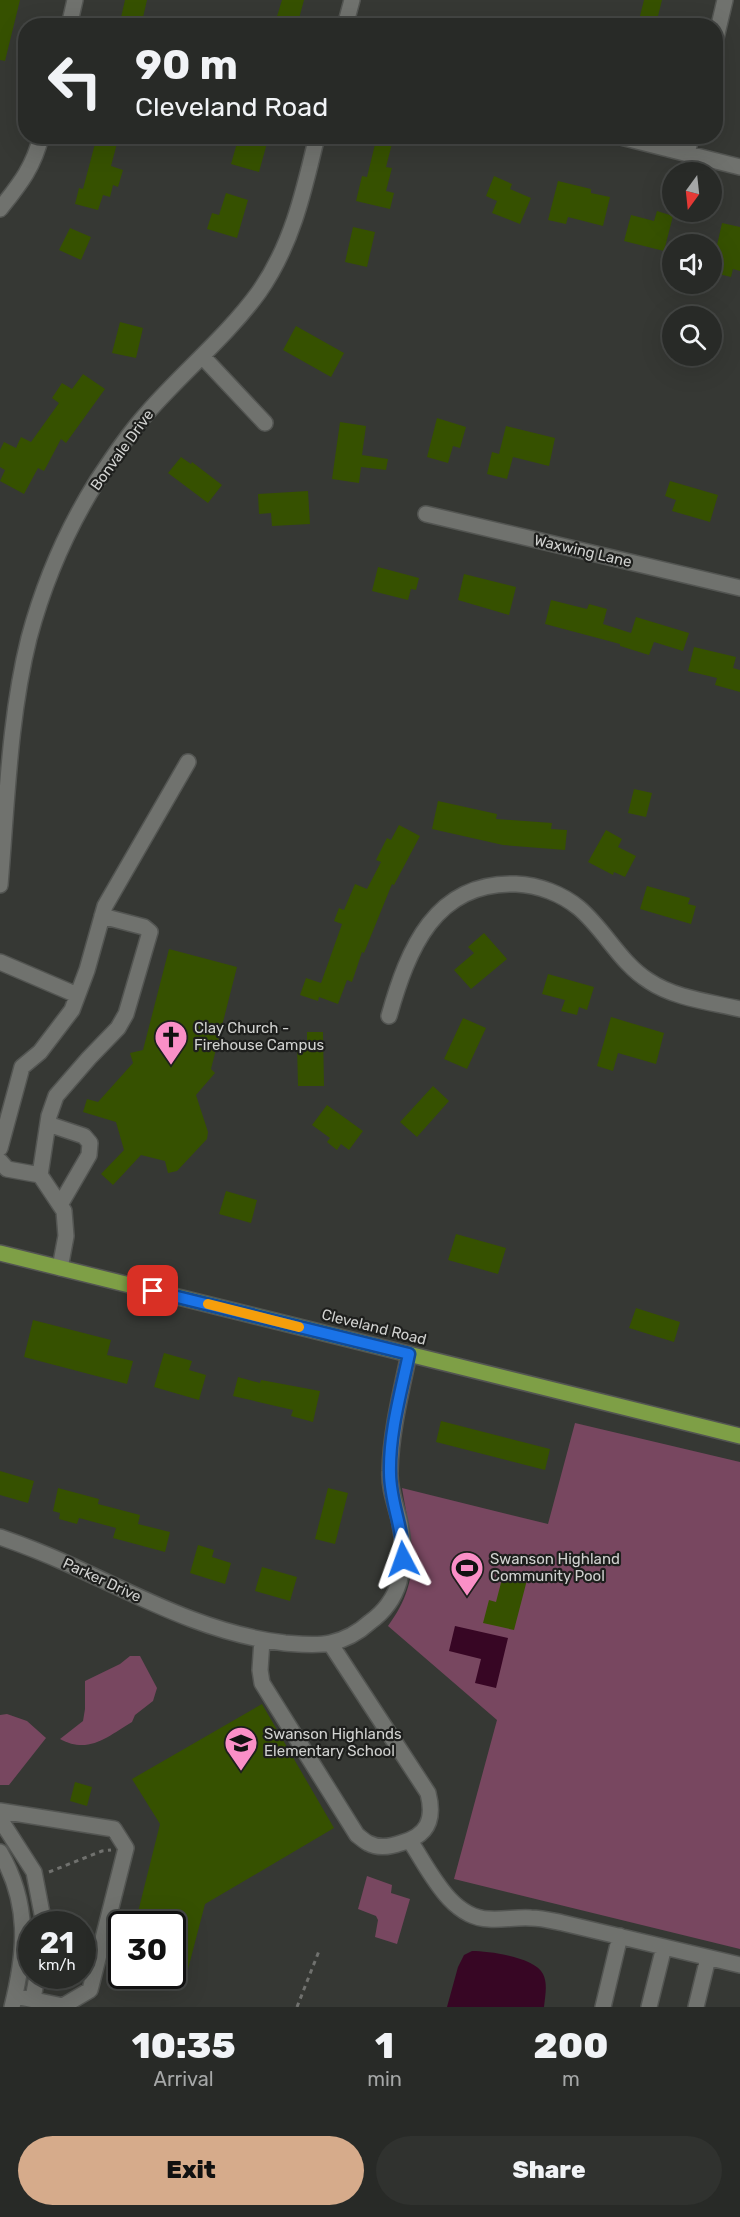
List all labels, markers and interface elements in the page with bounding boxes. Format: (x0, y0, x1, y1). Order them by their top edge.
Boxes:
text: 90 m (135, 40, 238, 90)
icon: left (36, 42, 114, 120)
text: Cleveland Road (135, 91, 328, 123)
north arrow (662, 162, 722, 222)
map controls (662, 162, 722, 366)
button: sound (662, 234, 722, 294)
button: search (662, 306, 722, 366)
street label: Bonvale Drive (87, 406, 157, 494)
street label: Waxwing Lane (532, 531, 634, 571)
church icon: Clay Church - Firehouse Campus (153, 1019, 189, 1066)
place label: Clay Church - Firehouse Campus (194, 1019, 324, 1054)
pin (127, 1265, 178, 1316)
icon: arrive (136, 1274, 169, 1307)
street label: Cleveland Road (320, 1305, 428, 1349)
position arrow (371, 1527, 435, 1591)
sports icon: Swanson Highland Community Pool (449, 1550, 485, 1597)
place label: Swanson Highland Community Pool (490, 1550, 620, 1585)
street label: Parker Drive (60, 1554, 144, 1606)
school or university icon: Swanson Highlands Elementary School (223, 1725, 259, 1772)
place label: Swanson Highlands Elementary School (264, 1725, 402, 1760)
speed limit sign: 30 (108, 1911, 186, 1989)
text: 21 (40, 1925, 74, 1961)
text: km/h (38, 1956, 76, 1974)
text: 10:35 (132, 2024, 236, 2067)
text: 1 (375, 2024, 394, 2067)
text: 200 (534, 2024, 608, 2067)
text: Arrival (154, 2067, 214, 2091)
text: min (367, 2067, 402, 2091)
text: m (562, 2067, 580, 2091)
button: Exit (18, 2136, 364, 2205)
button: Share (376, 2136, 722, 2205)

